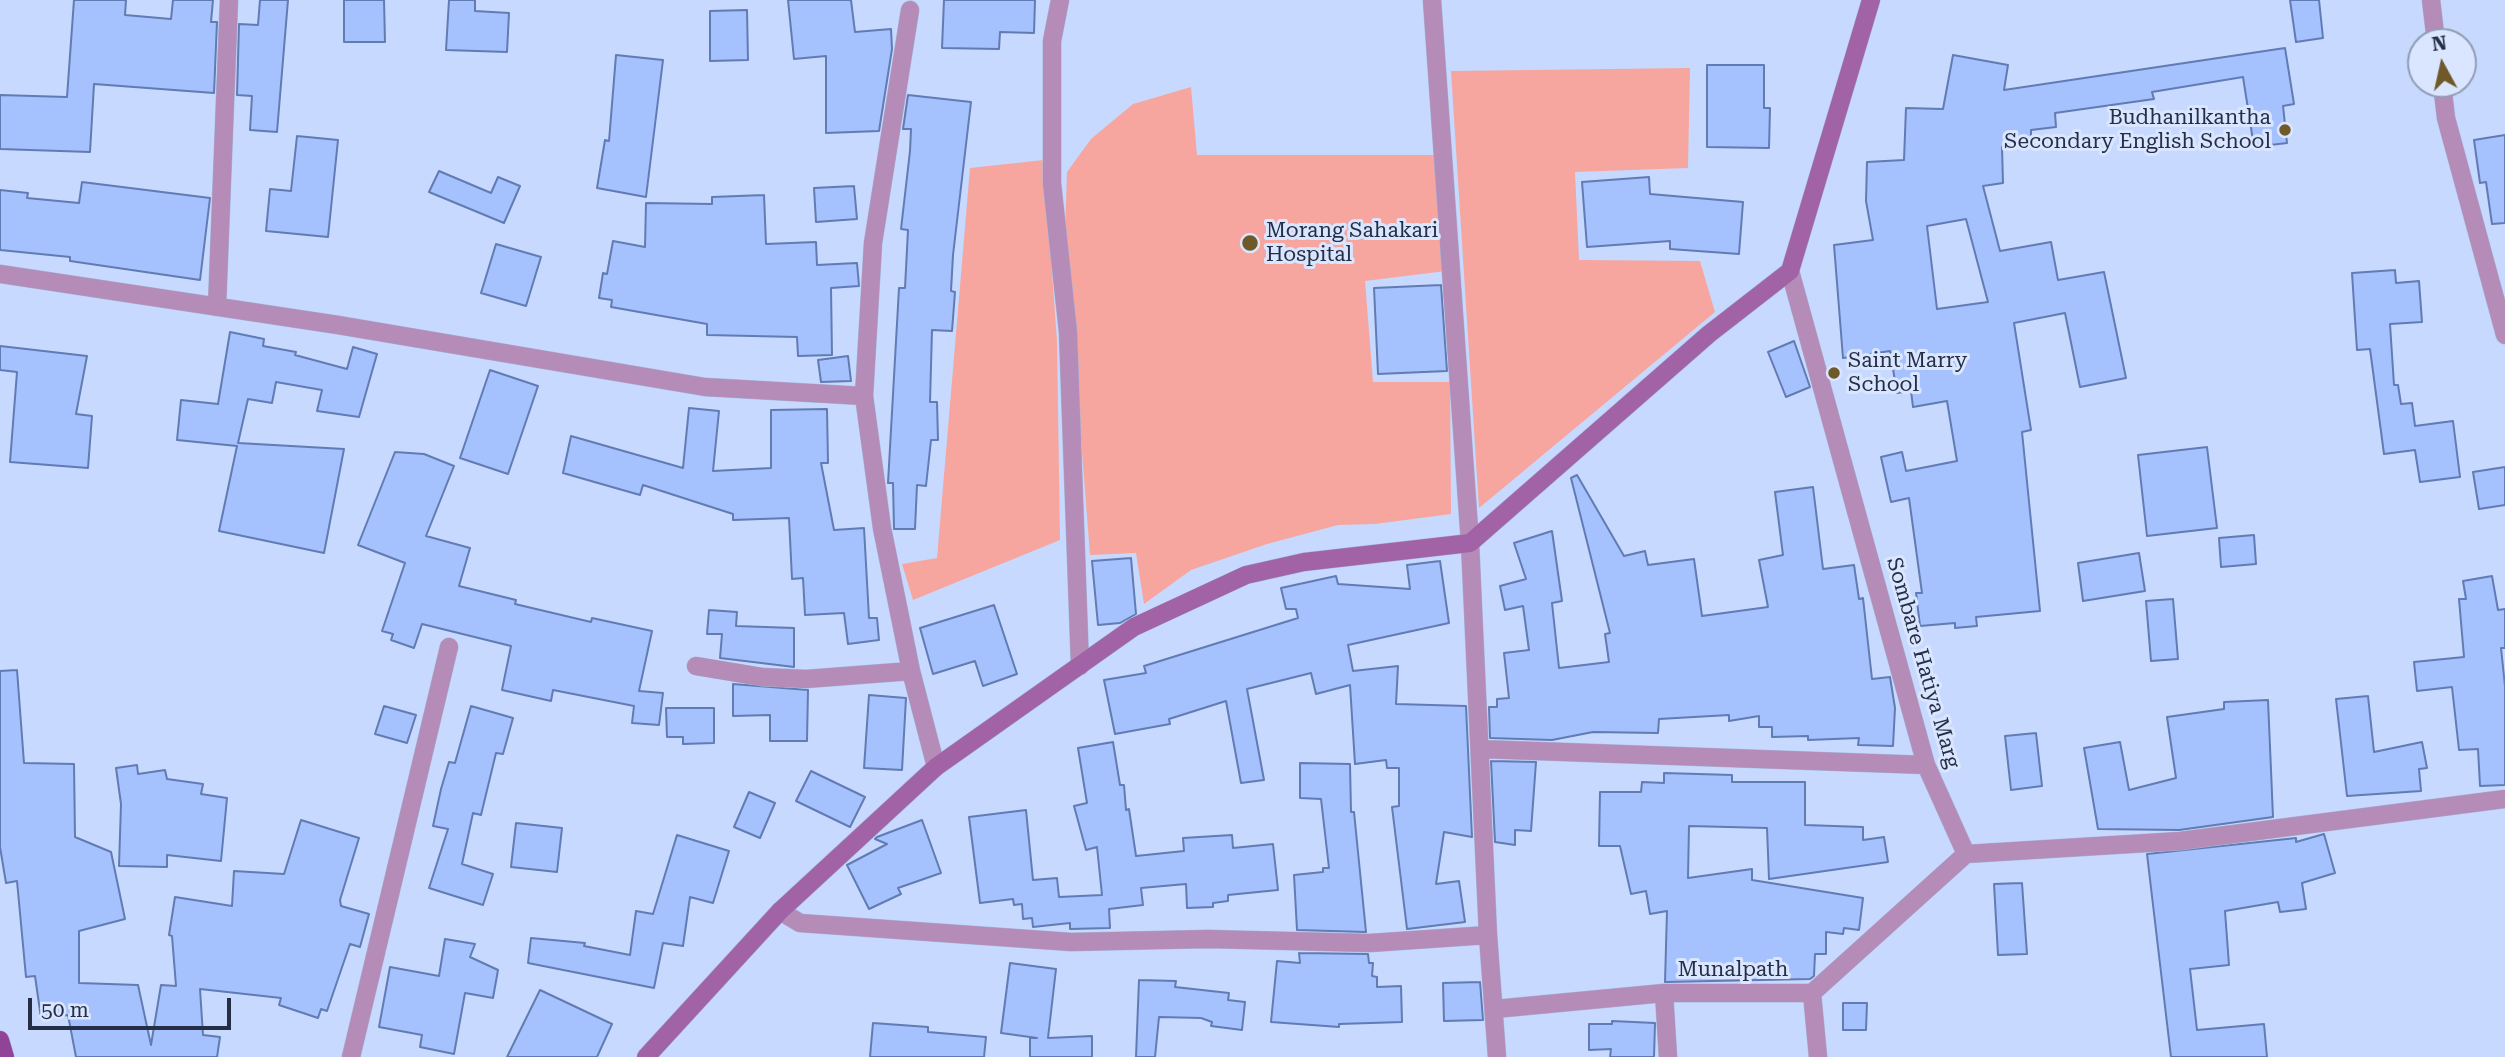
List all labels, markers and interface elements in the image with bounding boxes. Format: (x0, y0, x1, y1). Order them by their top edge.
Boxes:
north arrow (2407, 28, 2477, 98)
text: N (2430, 31, 2448, 56)
place label: Budhanilkantha Secondary English School (2004, 105, 2271, 155)
marker: Budhanilkantha Secondary English School (2277, 122, 2293, 138)
place label: Morang Sahakari Hospital (1266, 218, 1438, 268)
marker: Morang Sahakari Hospital (1240, 233, 1260, 253)
place label: Saint Marry School (1848, 348, 1967, 398)
marker: Saint Marry School (1826, 365, 1842, 381)
street label: Sombare Hatiya Marg (1881, 555, 1965, 771)
street label: Munalpath (1678, 957, 1788, 983)
scale bar (32, 984, 234, 1028)
text: 50 m (41, 998, 89, 1022)

